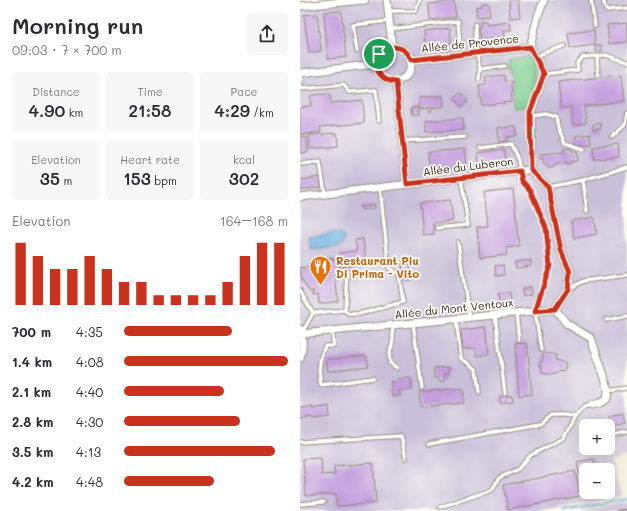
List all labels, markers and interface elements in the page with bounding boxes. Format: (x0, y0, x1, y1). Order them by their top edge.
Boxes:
text: Morning run (12, 11, 143, 40)
button: share (246, 13, 288, 55)
street label: Allée de Provence (420, 30, 520, 56)
pin (362, 37, 396, 71)
text: 09:03 · 7 × 700 m (12, 41, 122, 58)
icon: arrive (368, 43, 390, 65)
text: Distance (32, 84, 80, 99)
text: Time (137, 84, 163, 99)
text: Pace (231, 84, 257, 99)
text: 4.90 (29, 99, 65, 121)
text: 21:58 (129, 99, 171, 121)
text: 4:29 (214, 99, 250, 121)
text: km (65, 105, 83, 120)
text: /km (250, 105, 274, 120)
text: Elevation (31, 152, 81, 167)
text: Heart rate (120, 152, 180, 167)
text: kcal (233, 152, 255, 167)
street label: Allée du Luberon (422, 153, 514, 179)
text: 35 (40, 167, 60, 189)
text: 153 (123, 167, 151, 189)
text: 302 (229, 167, 259, 189)
text: m (60, 173, 72, 188)
text: bpm (151, 173, 177, 188)
text: Elevation (12, 212, 70, 229)
text: 164–168 m (220, 212, 288, 229)
restaurant icon: Restaurant Piu Di Prima - Vito (308, 253, 334, 286)
place label: Restaurant Piu Di Prima - Vito (336, 253, 419, 281)
street label: Allée du Mont Ventoux (394, 294, 515, 322)
text: 700 m (12, 323, 51, 340)
text: 4:35 (76, 323, 103, 340)
text: 1.4 km (12, 353, 52, 370)
text: 4:08 (76, 353, 104, 370)
text: 2.1 km (12, 383, 51, 400)
text: 4:40 (76, 383, 103, 400)
text: 2.8 km (12, 413, 53, 430)
text: 4:30 (76, 413, 103, 430)
map controls (579, 419, 615, 499)
button: + (579, 419, 615, 455)
text: 3.5 km (12, 443, 53, 460)
text: 4:13 (76, 443, 101, 460)
button: − (579, 463, 615, 499)
text: 4.2 km (12, 473, 54, 490)
text: 4:48 (76, 473, 103, 490)

